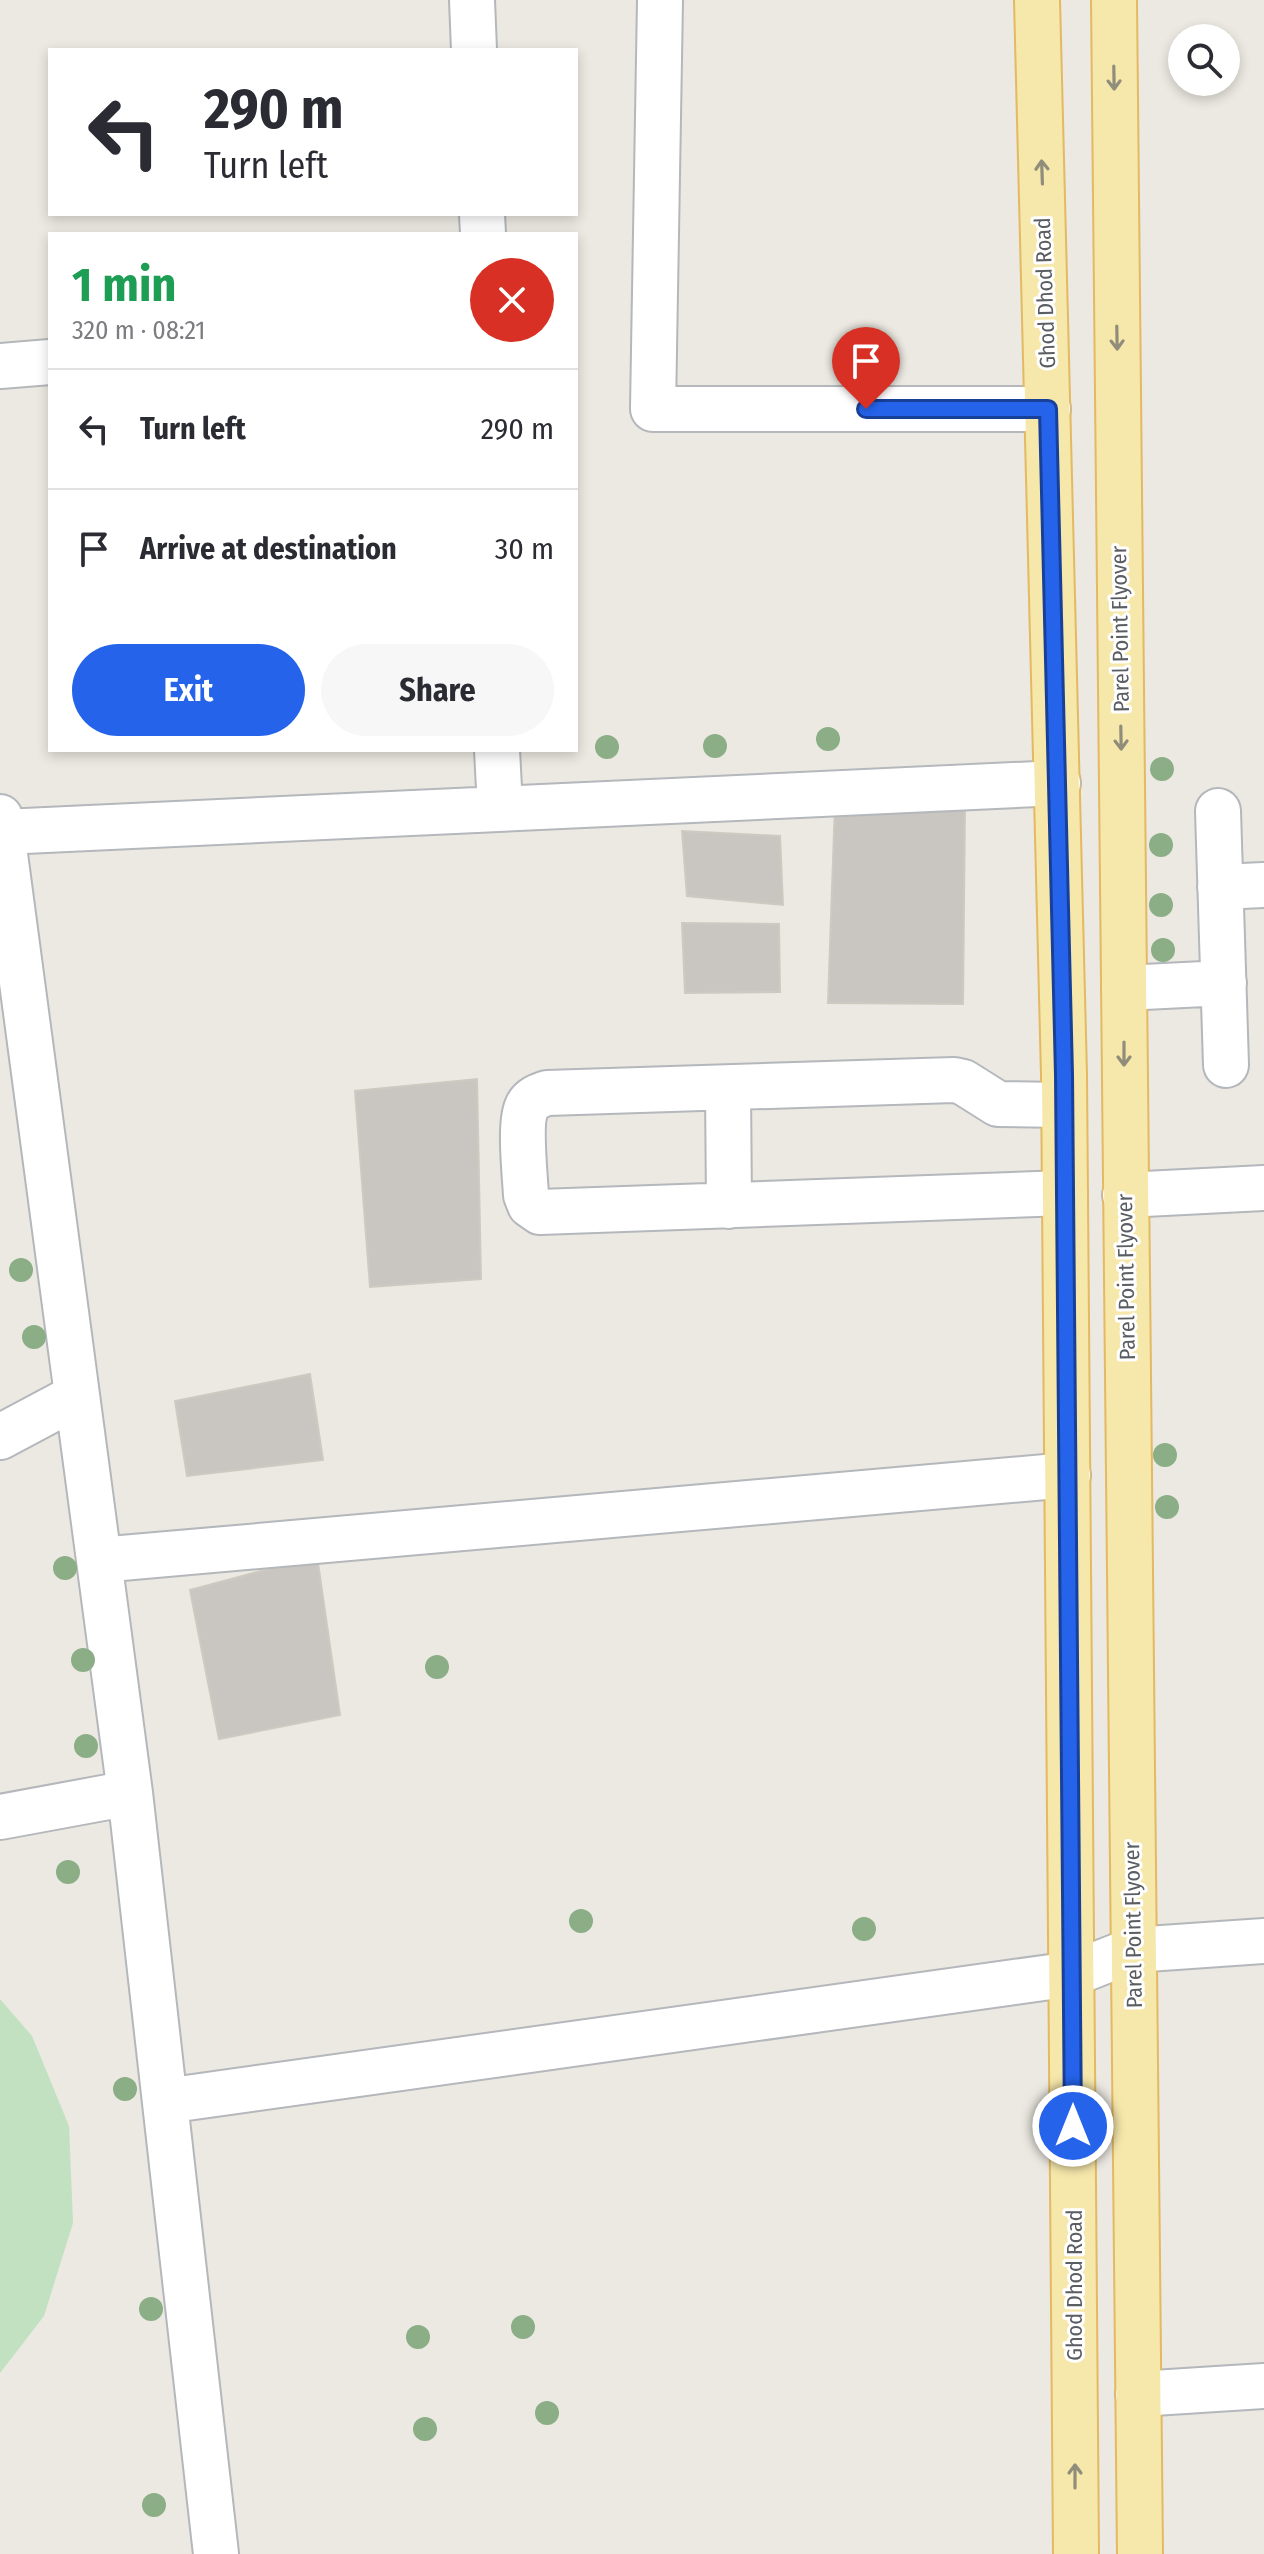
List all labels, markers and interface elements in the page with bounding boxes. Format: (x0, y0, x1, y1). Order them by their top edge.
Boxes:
map controls (1168, 24, 1240, 96)
button: search (1168, 24, 1240, 96)
one-way arrow (1107, 64, 1122, 91)
text: 290 m (204, 76, 344, 143)
icon: left (72, 80, 176, 184)
text: Turn left (204, 144, 328, 188)
one-way arrow (1034, 159, 1050, 186)
street label: Ghod Dhod Road (1029, 217, 1061, 369)
text: 1 min (72, 256, 177, 314)
button: close (470, 258, 554, 342)
text: 320 m · 08:21 (72, 315, 205, 346)
one-way arrow (1109, 324, 1125, 351)
pin (832, 327, 900, 409)
icon: arrive (844, 339, 888, 383)
icon: left (72, 407, 116, 451)
text: Turn left (140, 411, 246, 447)
text: 290 m (481, 411, 554, 447)
icon: arrive (72, 527, 116, 571)
text: Arrive at destination (140, 531, 397, 567)
text: 30 m (495, 531, 554, 567)
street label: Parel Point Flyover (1105, 545, 1135, 712)
button: Exit (72, 644, 305, 736)
button: Share (321, 644, 554, 736)
one-way arrow (1113, 724, 1129, 751)
one-way arrow (1116, 1040, 1132, 1067)
street label: Parel Point Flyover (1111, 1193, 1141, 1360)
street label: Parel Point Flyover (1118, 1841, 1148, 2008)
position arrow (1031, 2084, 1115, 2168)
street label: Ghod Dhod Road (1061, 2209, 1088, 2361)
one-way arrow (1068, 2463, 1083, 2490)

